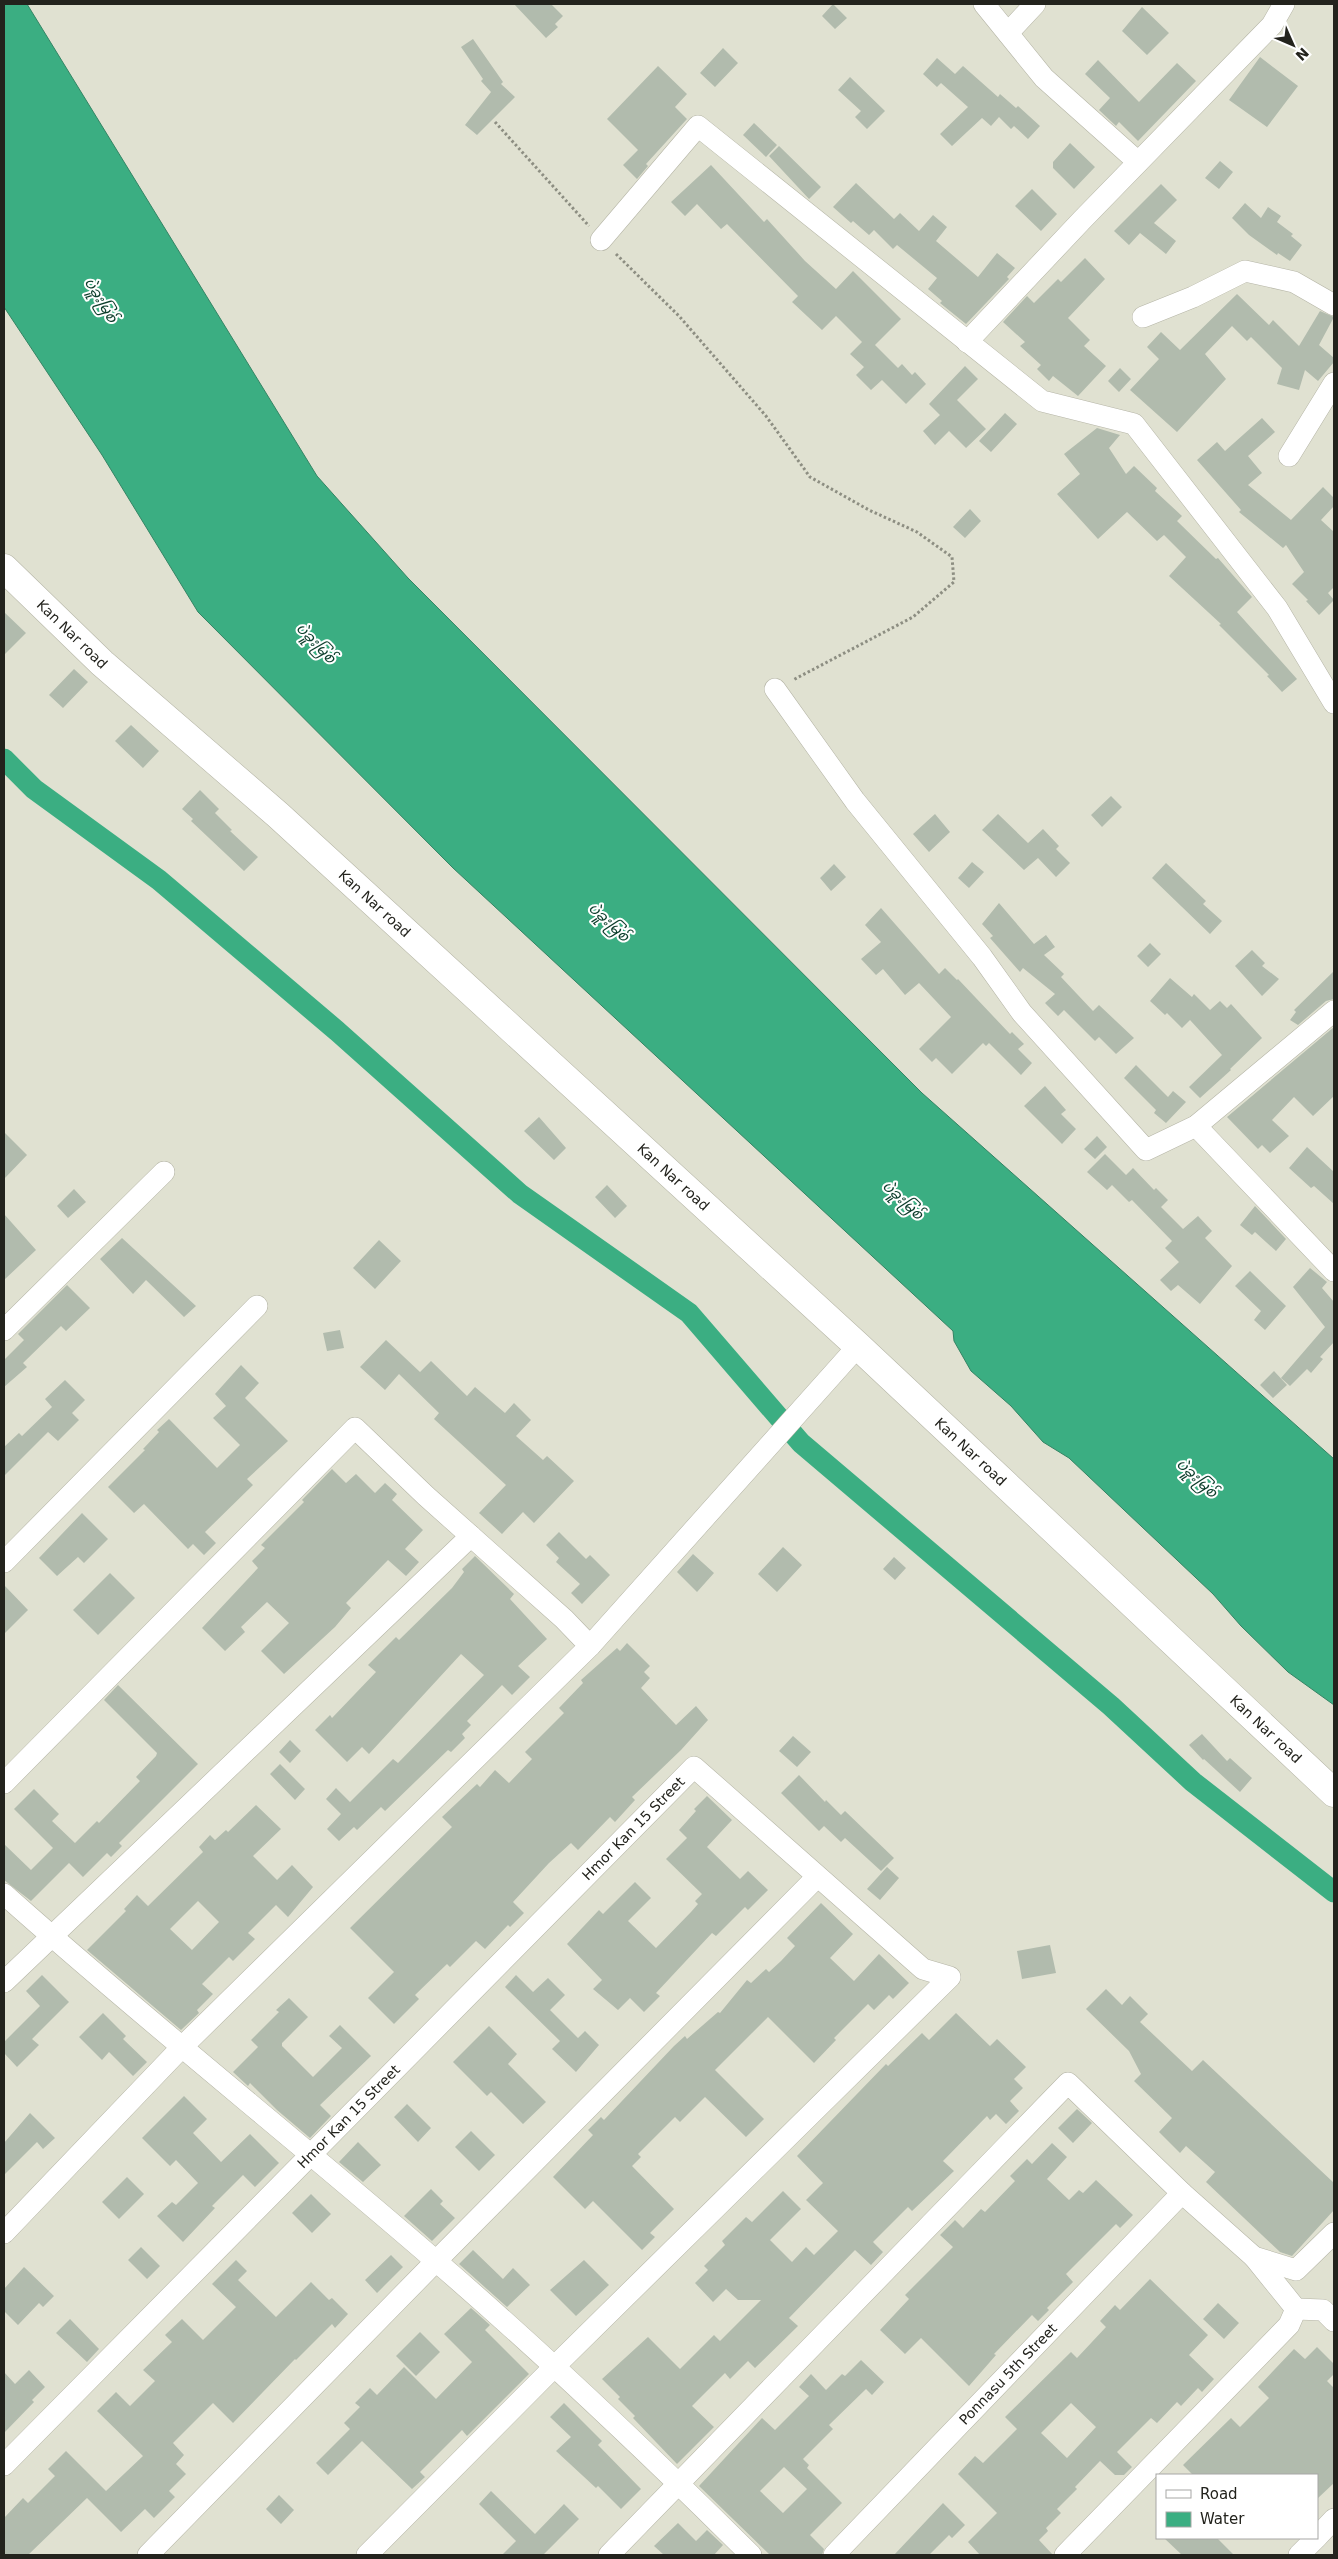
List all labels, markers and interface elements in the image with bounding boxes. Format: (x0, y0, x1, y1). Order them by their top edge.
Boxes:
north arrow (1268, 20, 1318, 70)
text: N (1292, 44, 1312, 64)
water label: ပဲခူးမြစ် (78, 273, 124, 329)
street label: Kan Nar road (34, 596, 111, 672)
water label: ပဲခူးမြစ် (290, 618, 342, 670)
street label: Kan Nar road (335, 867, 414, 940)
water label: ပဲခူးမြစ် (583, 897, 636, 949)
street label: Kan Nar road (634, 1140, 713, 1214)
water label: ပဲခူးမြစ် (877, 1175, 930, 1227)
street label: Kan Nar road (932, 1415, 1010, 1489)
water label: ပဲခူးမြစ် (1171, 1453, 1224, 1505)
street label: Kan Nar road (1227, 1692, 1305, 1766)
street label: Hmor Kan 15 Street (579, 1773, 688, 1883)
street label: Hmor Kan 15 Street (294, 2061, 403, 2171)
street label: Ponnasu 5th Street (956, 2320, 1060, 2428)
legend (1156, 2474, 1318, 2539)
text: Road (1200, 2485, 1238, 2503)
text: Water (1200, 2510, 1245, 2528)

